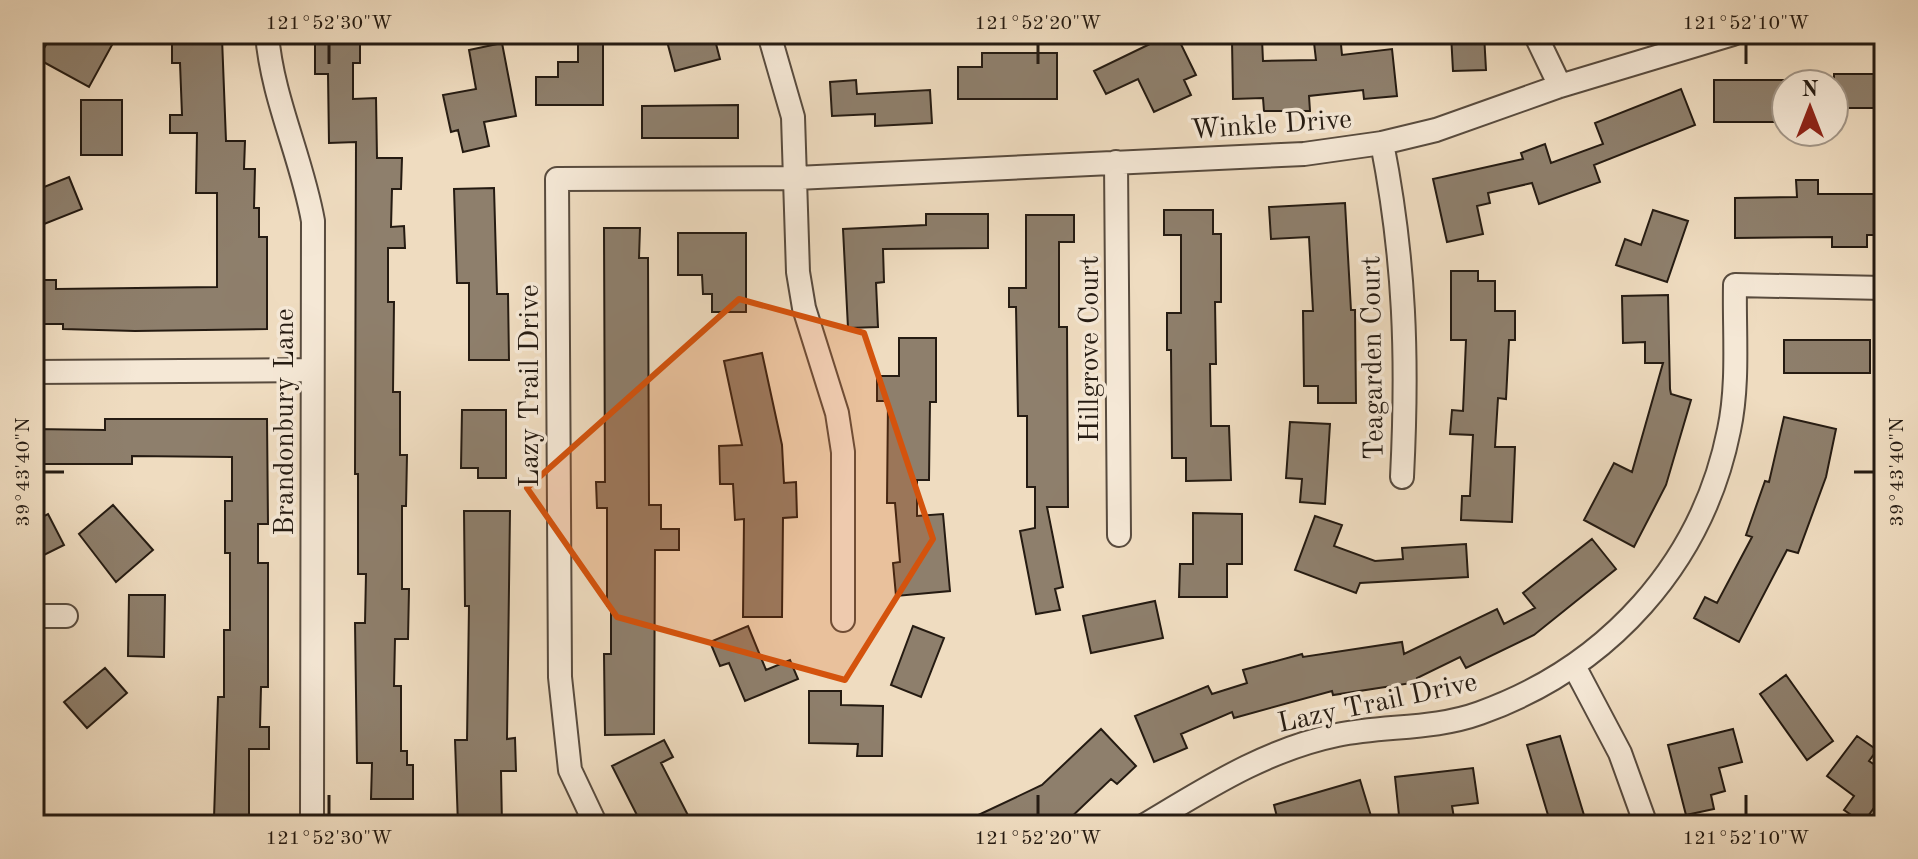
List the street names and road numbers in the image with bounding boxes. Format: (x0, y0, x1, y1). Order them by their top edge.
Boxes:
street label: Winkle Drive (1190, 106, 1353, 146)
street label: Hillgrove Court (1077, 255, 1105, 443)
street label: Teagarden Court (1358, 255, 1390, 460)
street label: Lazy Trail Drive (517, 284, 545, 488)
street label: Brandonbury Lane (272, 308, 300, 536)
street label: Lazy Trail Drive (1275, 669, 1480, 739)

